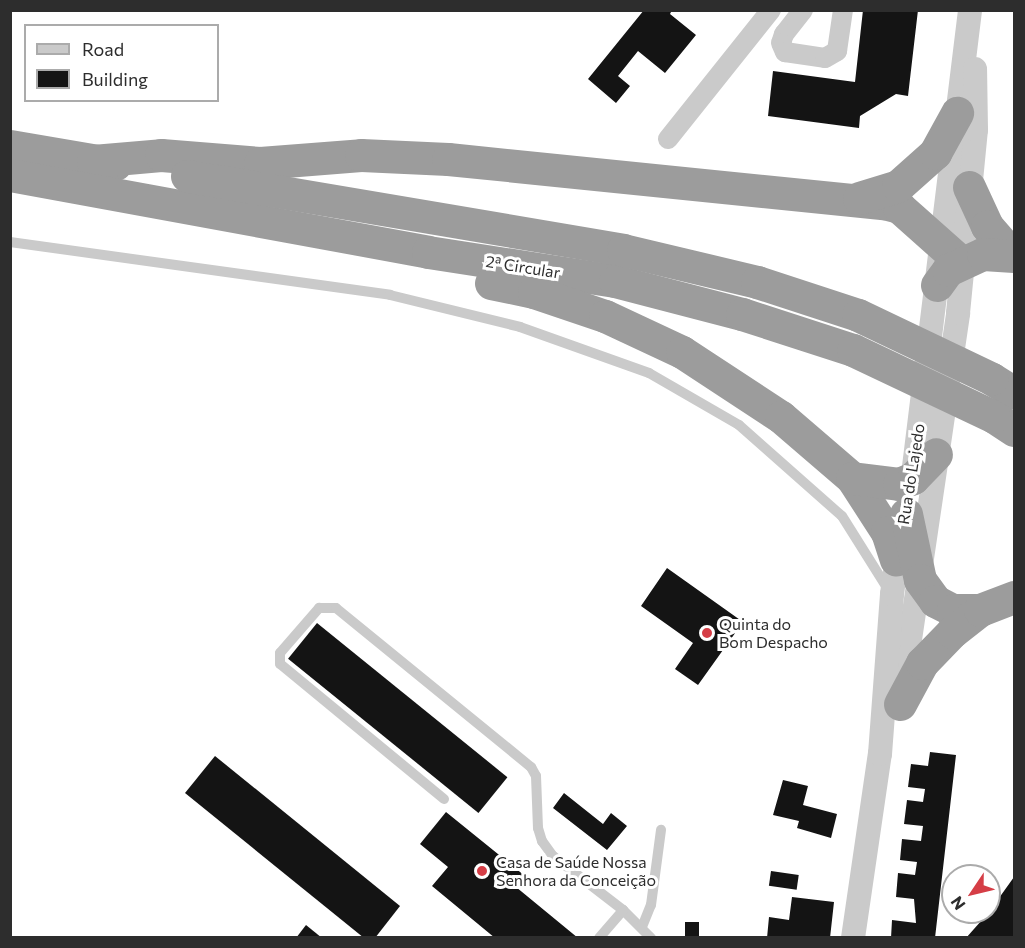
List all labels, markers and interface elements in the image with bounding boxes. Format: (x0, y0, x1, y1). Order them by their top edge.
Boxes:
legend (24, 24, 219, 102)
text: Road (82, 38, 124, 60)
text: Building (82, 68, 148, 90)
street label: 2ª Circular (484, 252, 562, 282)
street label: Rua do Lajedo (894, 422, 928, 526)
place label: Quinta do Bom Despacho (719, 614, 828, 652)
marker: Quinta do Bom Despacho (700, 626, 714, 640)
place label: Casa de Saúde Nossa Senhora da Conceição (496, 852, 656, 890)
marker: Casa de Saúde Nossa Senhora da Conceição (473, 862, 491, 880)
north arrow (941, 864, 1001, 924)
text: N (946, 893, 969, 914)

